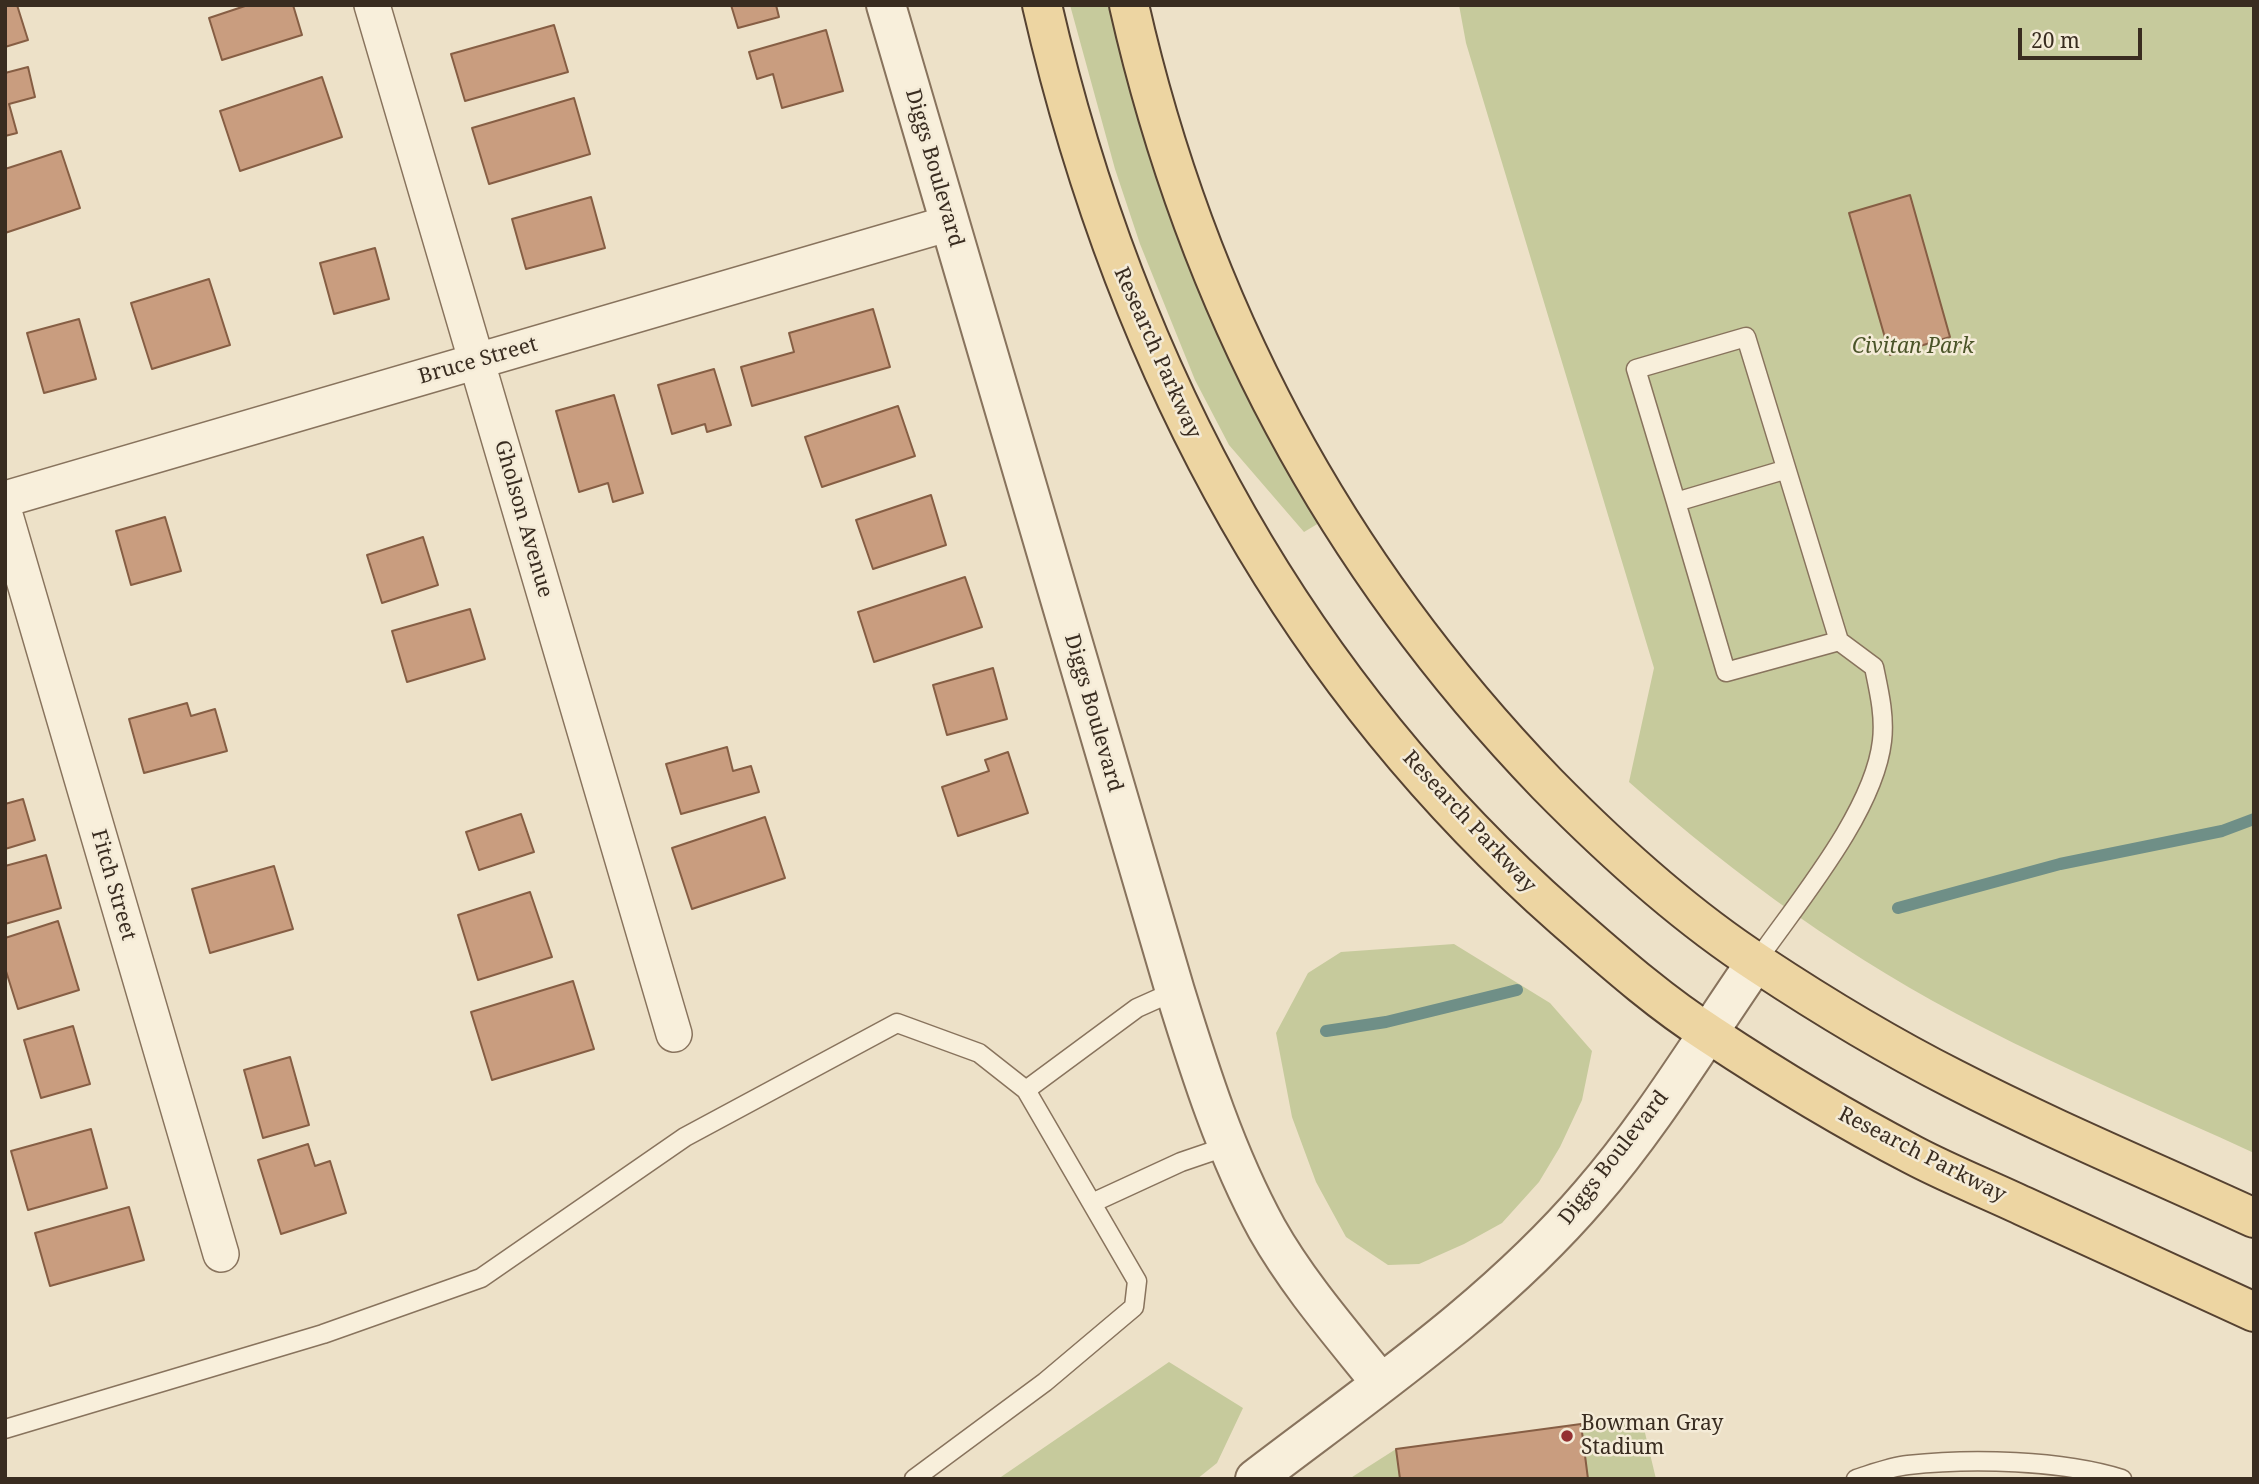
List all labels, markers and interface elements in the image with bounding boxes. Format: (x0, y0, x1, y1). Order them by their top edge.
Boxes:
scale bar (2021, 14, 2145, 58)
text: 20 m (2031, 26, 2080, 54)
street label: Diggs Boulevard (899, 86, 969, 250)
street label: Research Parkway (1108, 264, 1206, 442)
street label: Bruce Street (416, 332, 540, 390)
park label: Civitan Park (1852, 334, 1974, 360)
street label: Gholson Avenue (488, 437, 558, 601)
street label: Diggs Boulevard (1058, 631, 1128, 795)
street label: Research Parkway (1397, 746, 1541, 898)
street label: Fitch Street (85, 827, 141, 943)
street label: Diggs Boulevard (1554, 1086, 1674, 1230)
street label: Research Parkway (1834, 1102, 2010, 1208)
place label: Bowman Gray Stadium (1581, 1411, 1723, 1461)
marker: Bowman Gray Stadium (1559, 1428, 1575, 1444)

